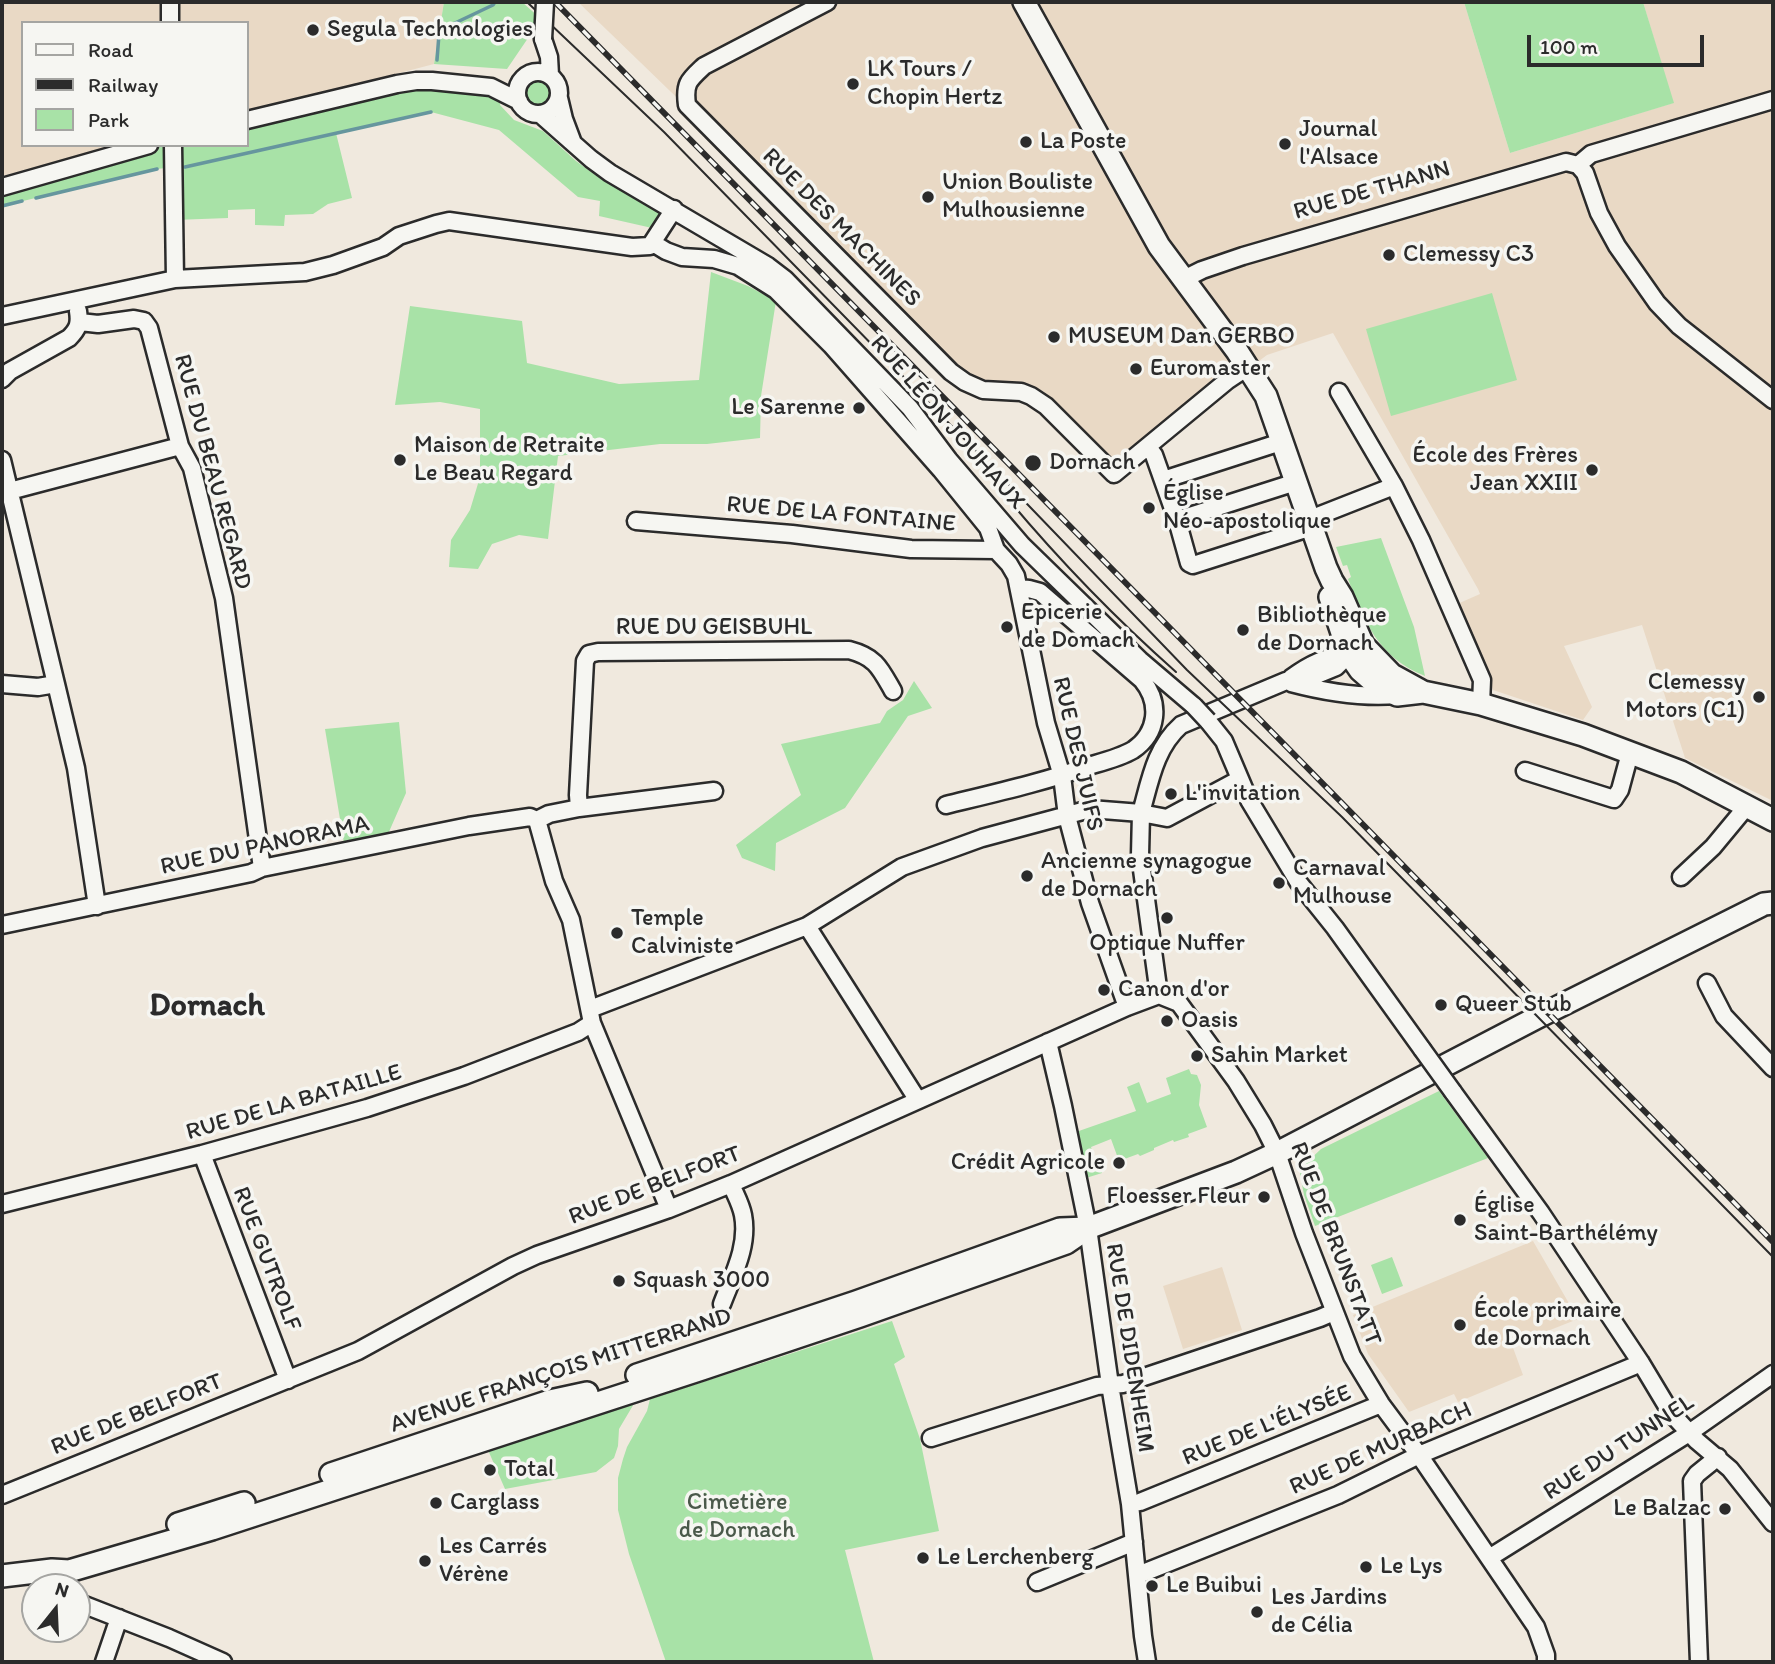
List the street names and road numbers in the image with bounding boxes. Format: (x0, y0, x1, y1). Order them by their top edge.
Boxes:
street label: RUE DES MACHINES (756, 143, 926, 313)
street label: RUE DE THANN (1290, 155, 1454, 227)
street label: RUE LÉON JOUHAUX (863, 330, 1031, 516)
street label: RUE DU BEAU REGARD (167, 351, 257, 593)
street label: RUE DE LA FONTAINE (725, 491, 957, 539)
street label: RUE DU GEISBUHL (616, 614, 812, 642)
street label: RUE DES JUIFS (1045, 674, 1109, 834)
street label: RUE DU PANORAMA (158, 810, 372, 882)
street label: RUE DE LA BATAILLE (183, 1058, 405, 1148)
street label: RUE DE BRUNSTATT (1283, 1138, 1387, 1350)
street label: RUE DE BELFORT (565, 1140, 745, 1232)
street label: RUE GUTROLF (225, 1183, 307, 1335)
street label: RUE DE DIDENHEIM (1098, 1241, 1160, 1455)
street label: AVENUE FRANÇOIS MITTERRAND (387, 1302, 735, 1440)
street label: RUE DE BELFORT (47, 1368, 227, 1462)
street label: RUE DE L'ÉLYSÉE (1178, 1379, 1356, 1473)
street label: RUE DU TUNNEL (1538, 1389, 1700, 1507)
street label: RUE DE MURBACH (1285, 1396, 1477, 1502)

